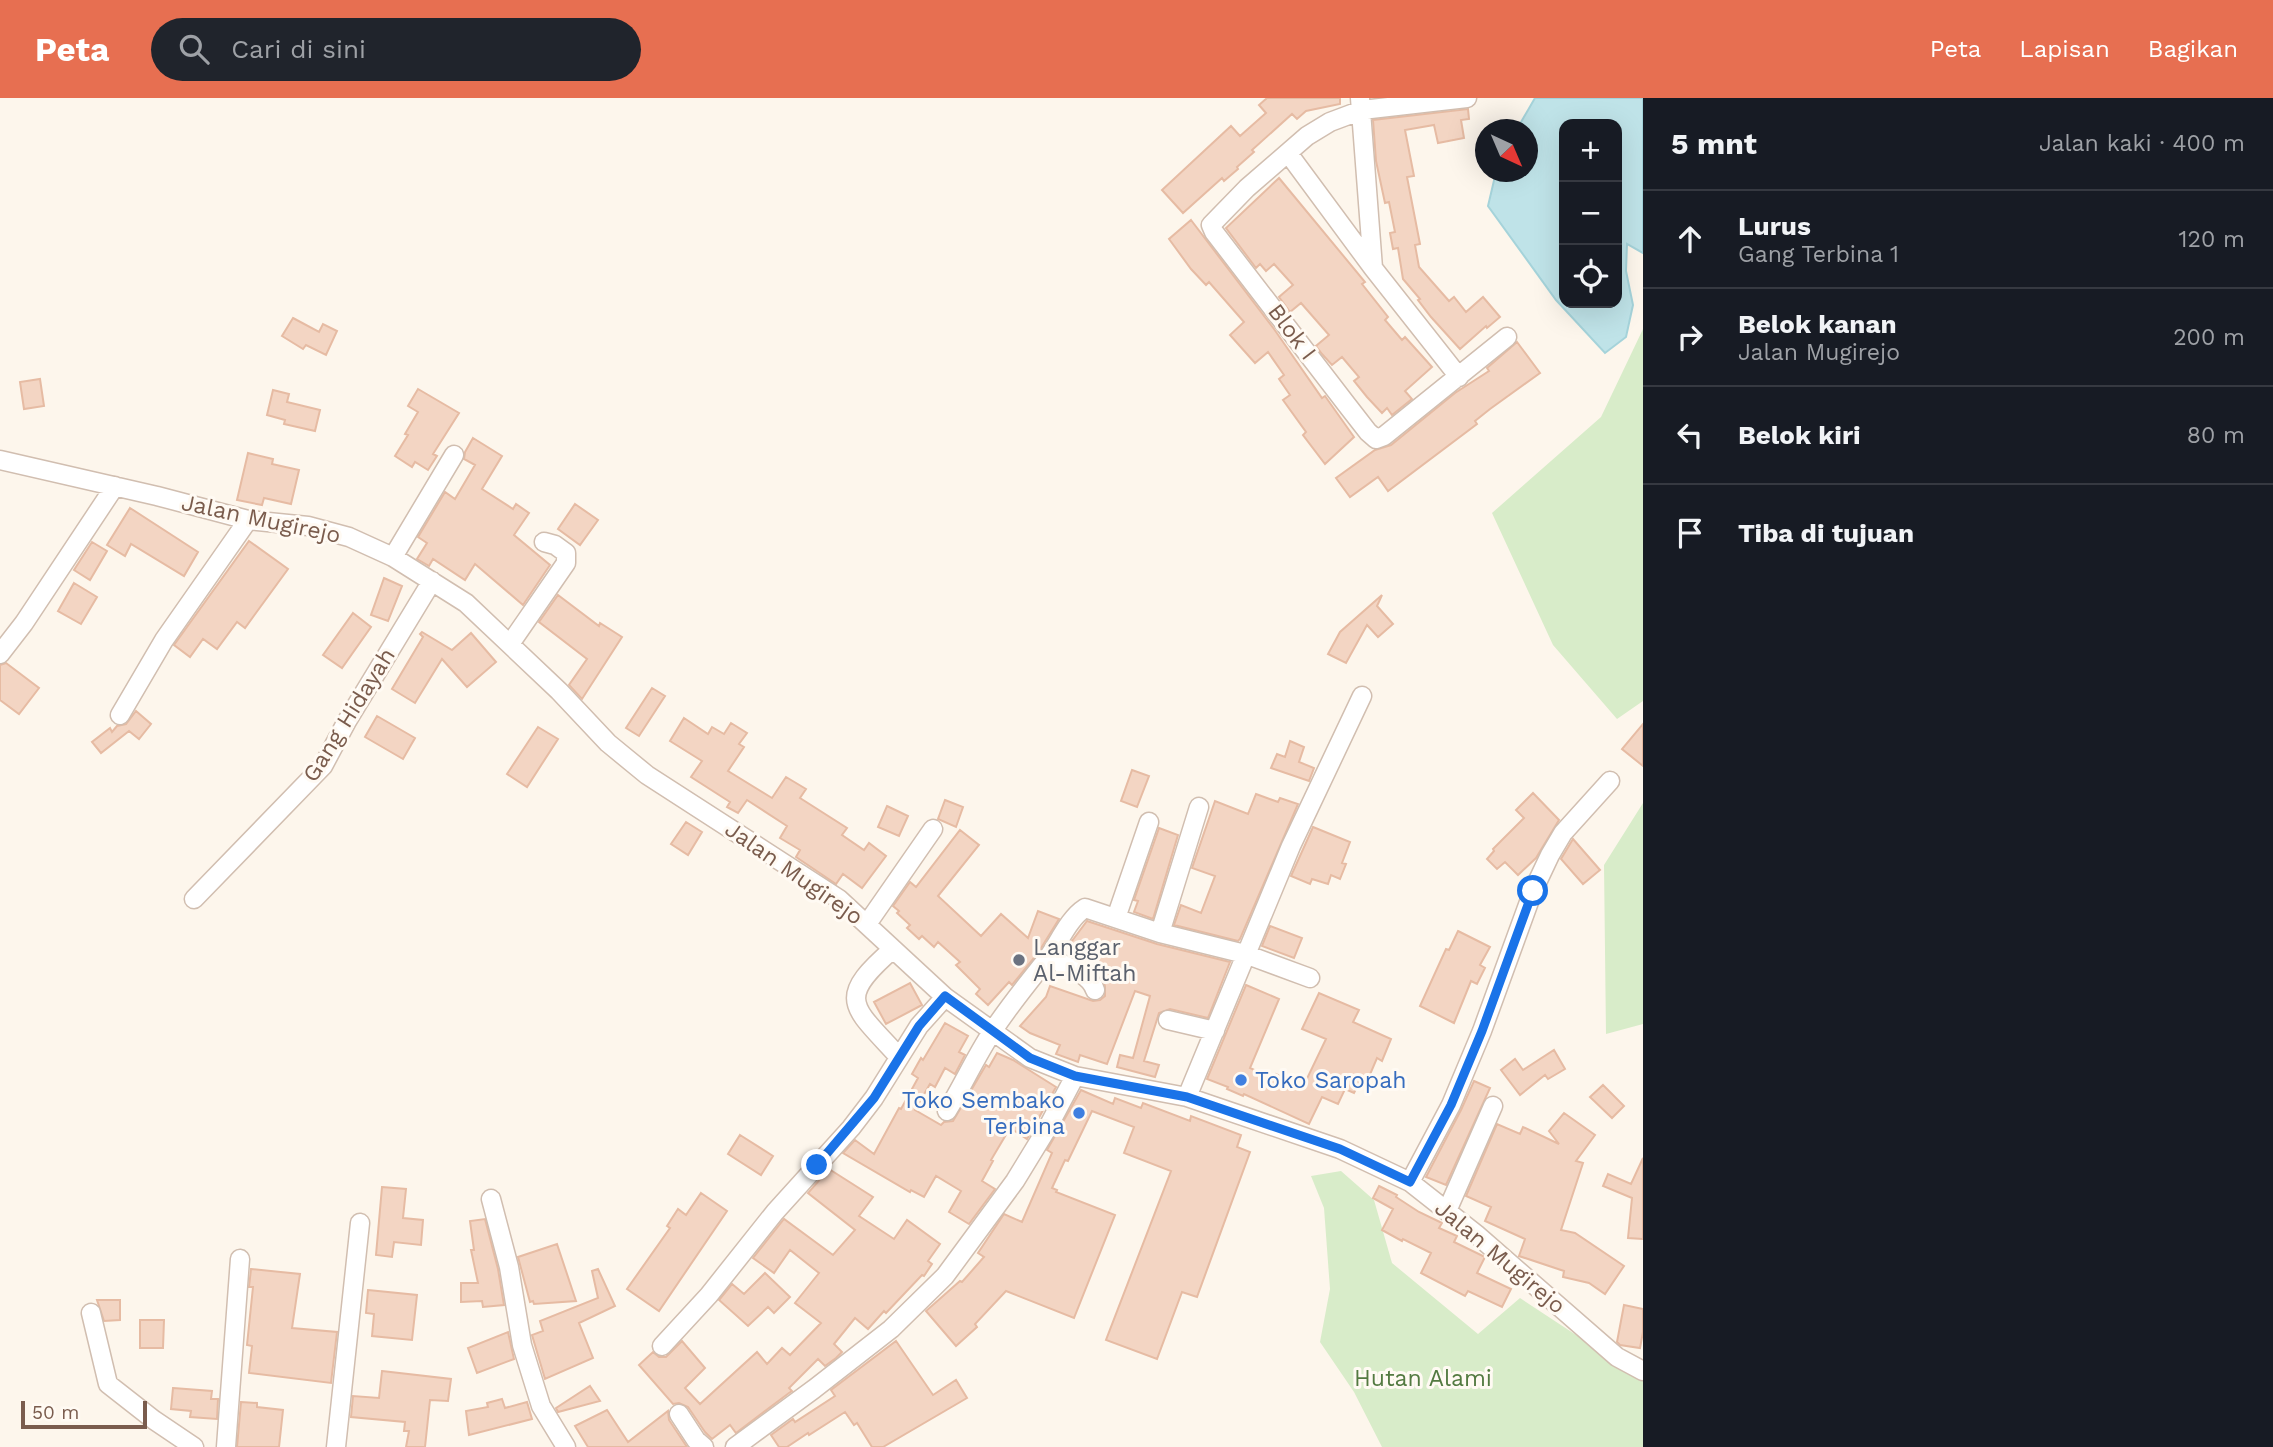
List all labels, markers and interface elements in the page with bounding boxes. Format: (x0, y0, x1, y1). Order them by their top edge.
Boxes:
search box (151, 18, 641, 81)
text: Peta (35, 30, 109, 69)
icon: search (175, 30, 213, 68)
text: Cari di sini (231, 34, 366, 64)
text: Peta (1930, 35, 1981, 63)
text: Lapisan (2019, 35, 2110, 63)
text: Bagikan (2148, 35, 2238, 63)
north arrow (1475, 119, 1538, 182)
map controls (1559, 119, 1622, 308)
button: + (1559, 119, 1622, 182)
text: 5 mnt (1671, 126, 1757, 161)
text: Jalan kaki · 400 m (2039, 130, 2245, 157)
button: − (1559, 182, 1622, 245)
text: Lurus (1738, 211, 1811, 241)
icon: ahead (1671, 220, 1709, 258)
text: 120 m (2179, 226, 2245, 253)
text: Gang Terbina 1 (1738, 241, 1899, 268)
button: locate (1559, 245, 1622, 308)
street label: Blok I (1262, 299, 1322, 365)
text: Belok kanan (1738, 309, 1897, 339)
icon: right (1671, 318, 1709, 356)
text: 200 m (2173, 324, 2245, 351)
text: Jalan Mugirejo (1738, 339, 1900, 366)
icon: left (1671, 416, 1709, 454)
text: Belok kiri (1738, 420, 1861, 450)
text: 80 m (2187, 422, 2245, 449)
street label: Jalan Mugirejo (179, 489, 343, 549)
icon: arrive (1671, 514, 1709, 552)
text: Tiba di tujuan (1738, 518, 1914, 548)
street label: Gang Hidayah (297, 643, 401, 787)
street label: Jalan Mugirejo (720, 815, 868, 931)
route start (1517, 875, 1548, 906)
place label: Langgar Al-Miftah (1033, 934, 1137, 987)
marker: Langgar Al-Miftah (1011, 952, 1027, 968)
place label: Toko Saropah (1255, 1067, 1406, 1094)
marker: Toko Saropah (1233, 1072, 1249, 1088)
place label: Toko Sembako Terbina (902, 1087, 1065, 1140)
marker: Toko Sembako Terbina (1071, 1105, 1087, 1121)
route end (801, 1149, 832, 1180)
street label: Jalan Mugirejo (1429, 1195, 1571, 1319)
park label: Hutan Alami (1354, 1365, 1492, 1392)
scale bar (21, 1398, 147, 1430)
text: 50 m (32, 1401, 79, 1424)

